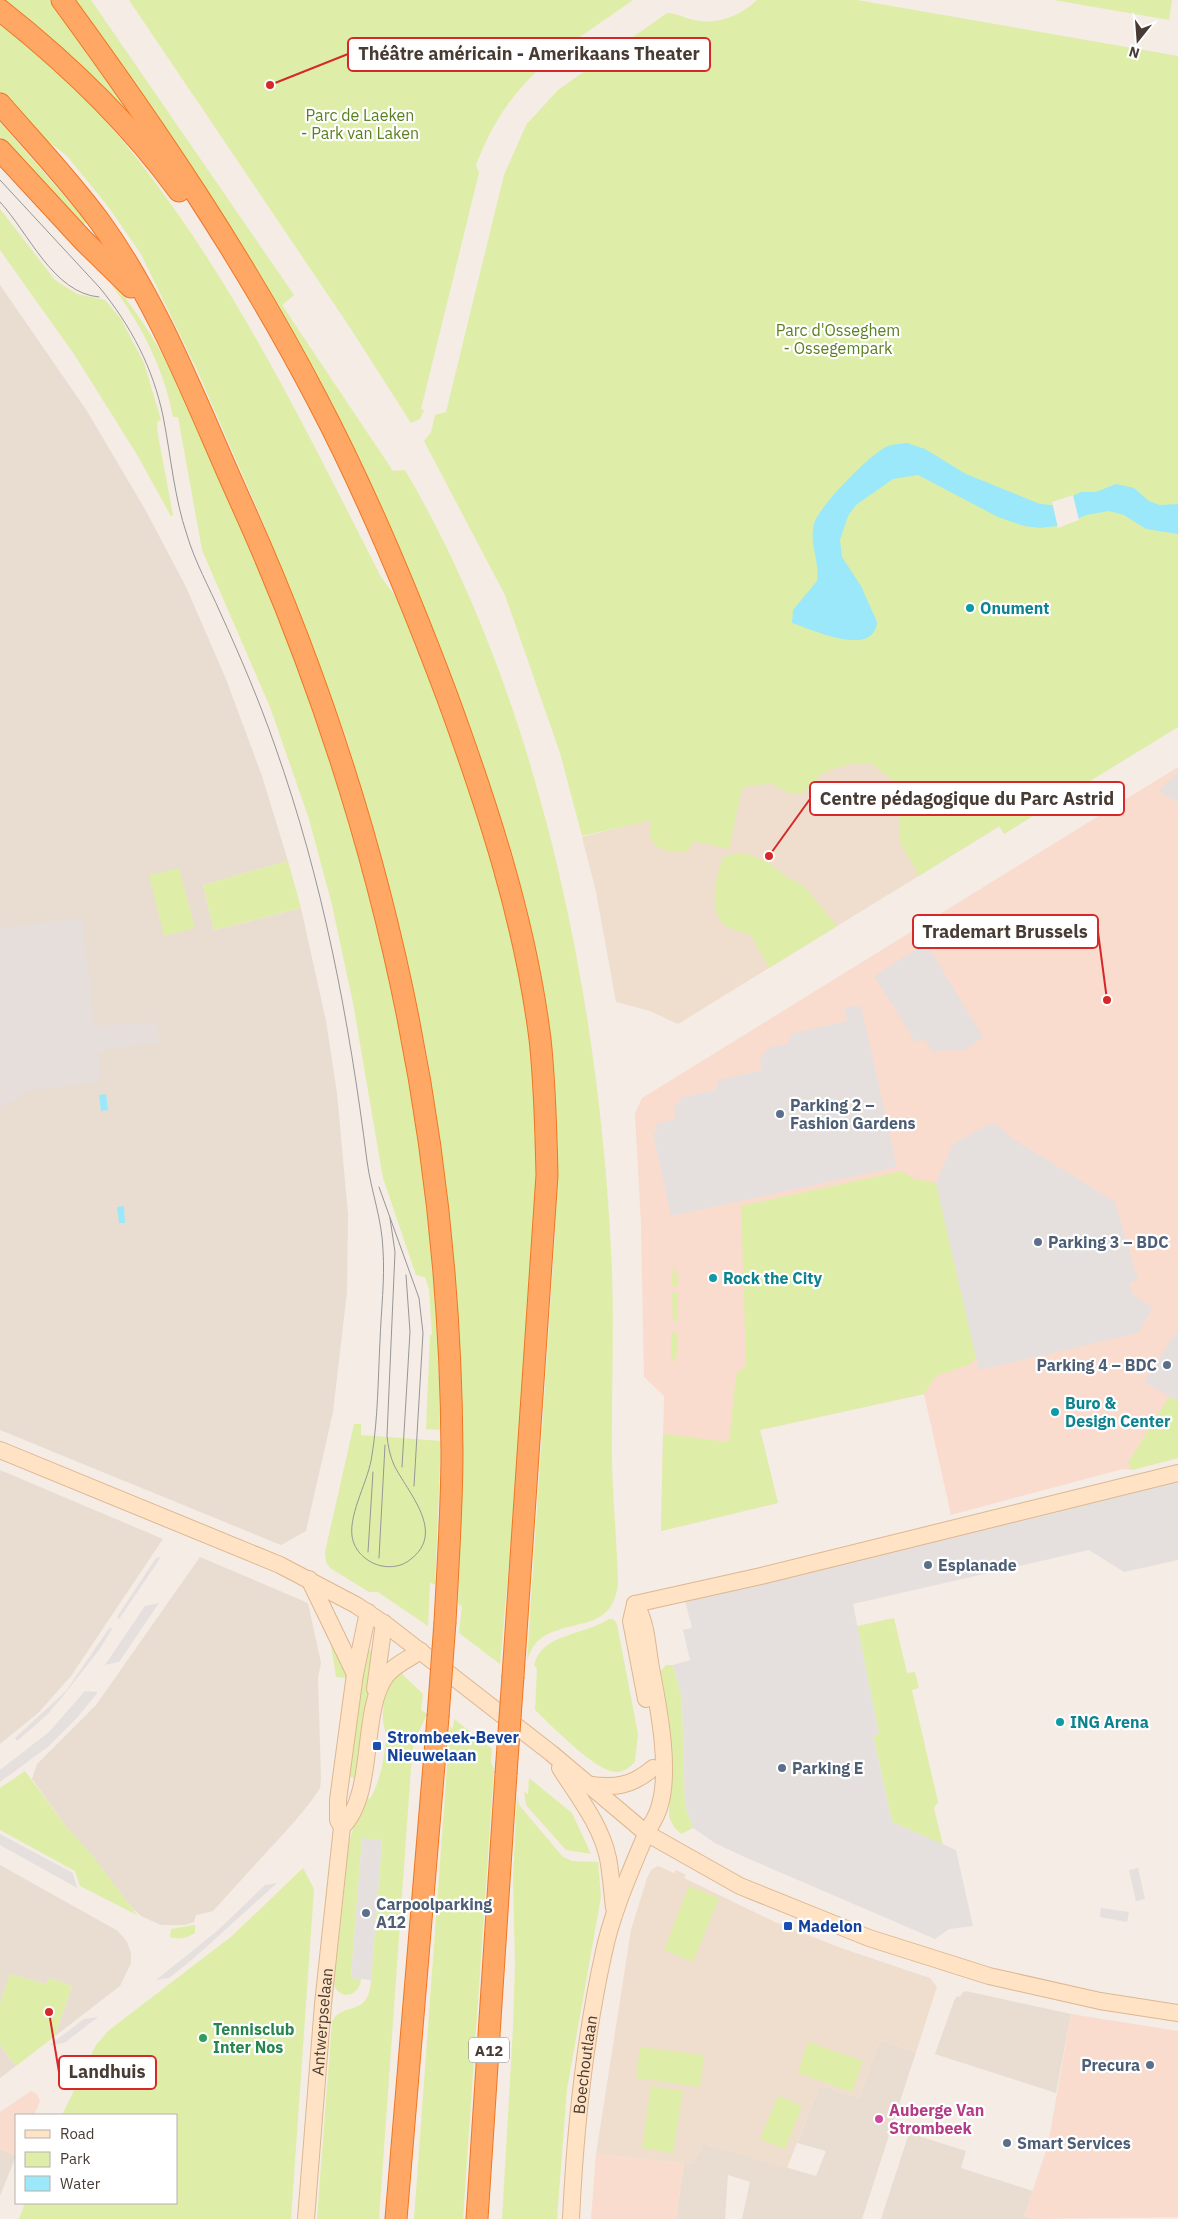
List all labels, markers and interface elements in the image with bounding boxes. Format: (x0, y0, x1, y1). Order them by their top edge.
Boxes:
north arrow (1113, 15, 1163, 65)
callout: Théâtre américain - Amerikaans Theater (348, 38, 710, 71)
text: Théâtre américain - Amerikaans Theater (358, 42, 700, 65)
text: N (1127, 42, 1142, 63)
park label: Parc de Laeken - Park van Laken (301, 105, 419, 143)
park label: Parc d'Osseghem - Ossegempark (776, 320, 900, 358)
place label: Onument (980, 598, 1049, 618)
marker: Onument (964, 602, 976, 614)
callout: Centre pédagogique du Parc Astrid (810, 782, 1124, 815)
text: Centre pédagogique du Parc Astrid (820, 787, 1114, 810)
callout: Trademart Brussels (913, 915, 1098, 948)
text: Trademart Brussels (922, 920, 1088, 943)
place label: Parking 2 – Fashion Gardens (790, 1095, 916, 1133)
marker: Parking 2 – Fashion Gardens (774, 1108, 786, 1120)
place label: Parking 3 – BDC (1048, 1232, 1169, 1252)
marker: Parking 3 – BDC (1032, 1236, 1044, 1248)
place label: Rock the City (723, 1268, 822, 1288)
marker: Rock the City (707, 1272, 719, 1284)
place label: Parking 4 – BDC (1036, 1355, 1157, 1375)
marker: Parking 4 – BDC (1161, 1359, 1173, 1371)
place label: Buro & Design Center (1065, 1393, 1171, 1431)
marker: Buro & Design Center (1049, 1406, 1061, 1418)
place label: Esplanade (938, 1555, 1017, 1575)
marker: Esplanade (922, 1559, 934, 1571)
place label: ING Arena (1070, 1712, 1149, 1732)
marker: ING Arena (1054, 1716, 1066, 1728)
place label: Strombeek-Bever Nieuwelaan (387, 1727, 520, 1765)
marker: Strombeek-Bever Nieuwelaan (371, 1740, 383, 1752)
place label: Parking E (792, 1758, 864, 1778)
marker: Parking E (776, 1762, 788, 1774)
place label: Carpoolparking A12 (376, 1894, 492, 1932)
marker: Carpoolparking A12 (360, 1907, 372, 1919)
place label: Madelon (798, 1916, 862, 1936)
marker: Madelon (782, 1920, 794, 1932)
street label: Antwerpselaan (307, 1967, 337, 2076)
street label: Boechoutlaan (569, 2014, 601, 2115)
place label: Tennisclub Inter Nos (213, 2019, 295, 2057)
marker: Tennisclub Inter Nos (197, 2032, 209, 2044)
road number: A12 (469, 2038, 509, 2062)
place label: Precura (1081, 2055, 1140, 2075)
callout: Landhuis (59, 2056, 156, 2089)
marker: Precura (1144, 2059, 1156, 2071)
text: Landhuis (68, 2060, 146, 2083)
place label: Auberge Van Strombeek (889, 2100, 984, 2138)
marker: Auberge Van Strombeek (873, 2113, 885, 2125)
legend (15, 2114, 178, 2204)
text: Road (60, 2124, 95, 2143)
place label: Smart Services (1017, 2133, 1131, 2153)
marker: Smart Services (1001, 2137, 1013, 2149)
text: Park (60, 2149, 90, 2168)
text: Water (60, 2174, 101, 2193)

